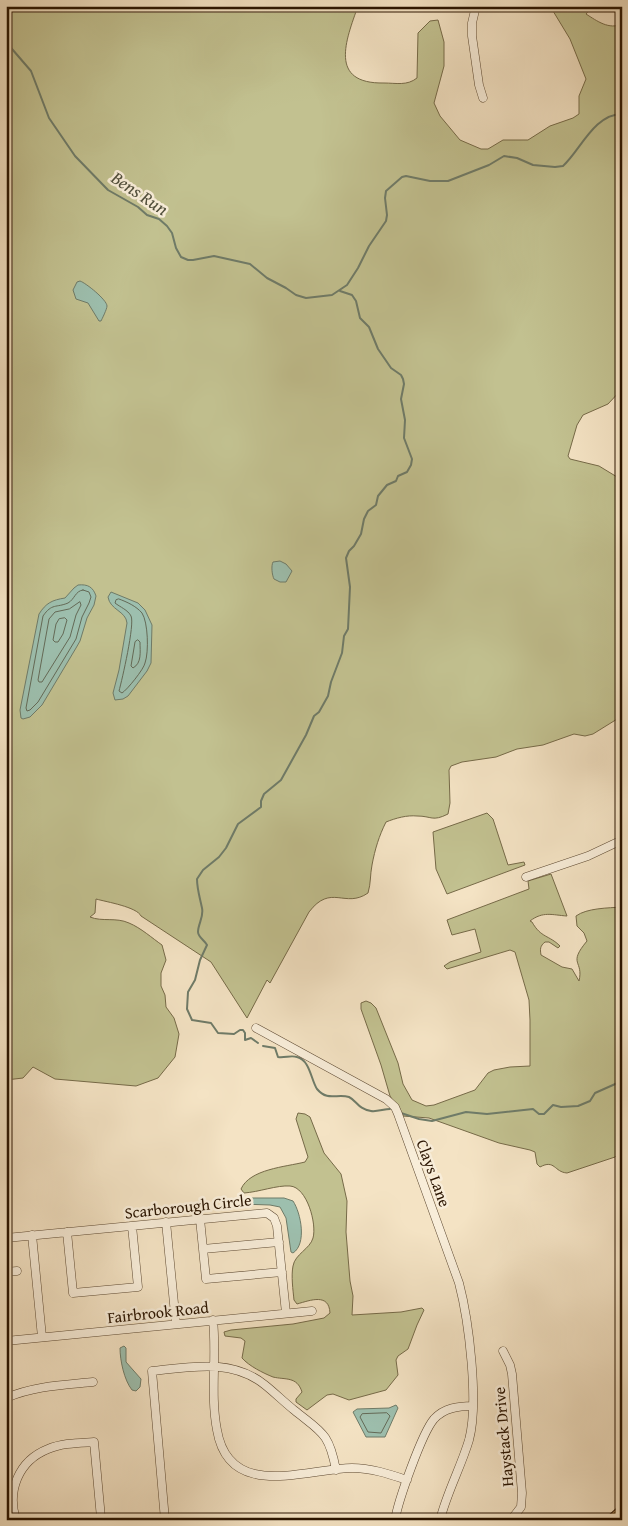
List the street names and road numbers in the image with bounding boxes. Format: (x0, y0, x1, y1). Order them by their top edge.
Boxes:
street label: Clays Lane (411, 1136, 457, 1210)
street label: Scarborough Circle (123, 1187, 253, 1225)
street label: Fairbrook Road (106, 1295, 210, 1329)
street label: Haystack Drive (487, 1386, 519, 1488)

